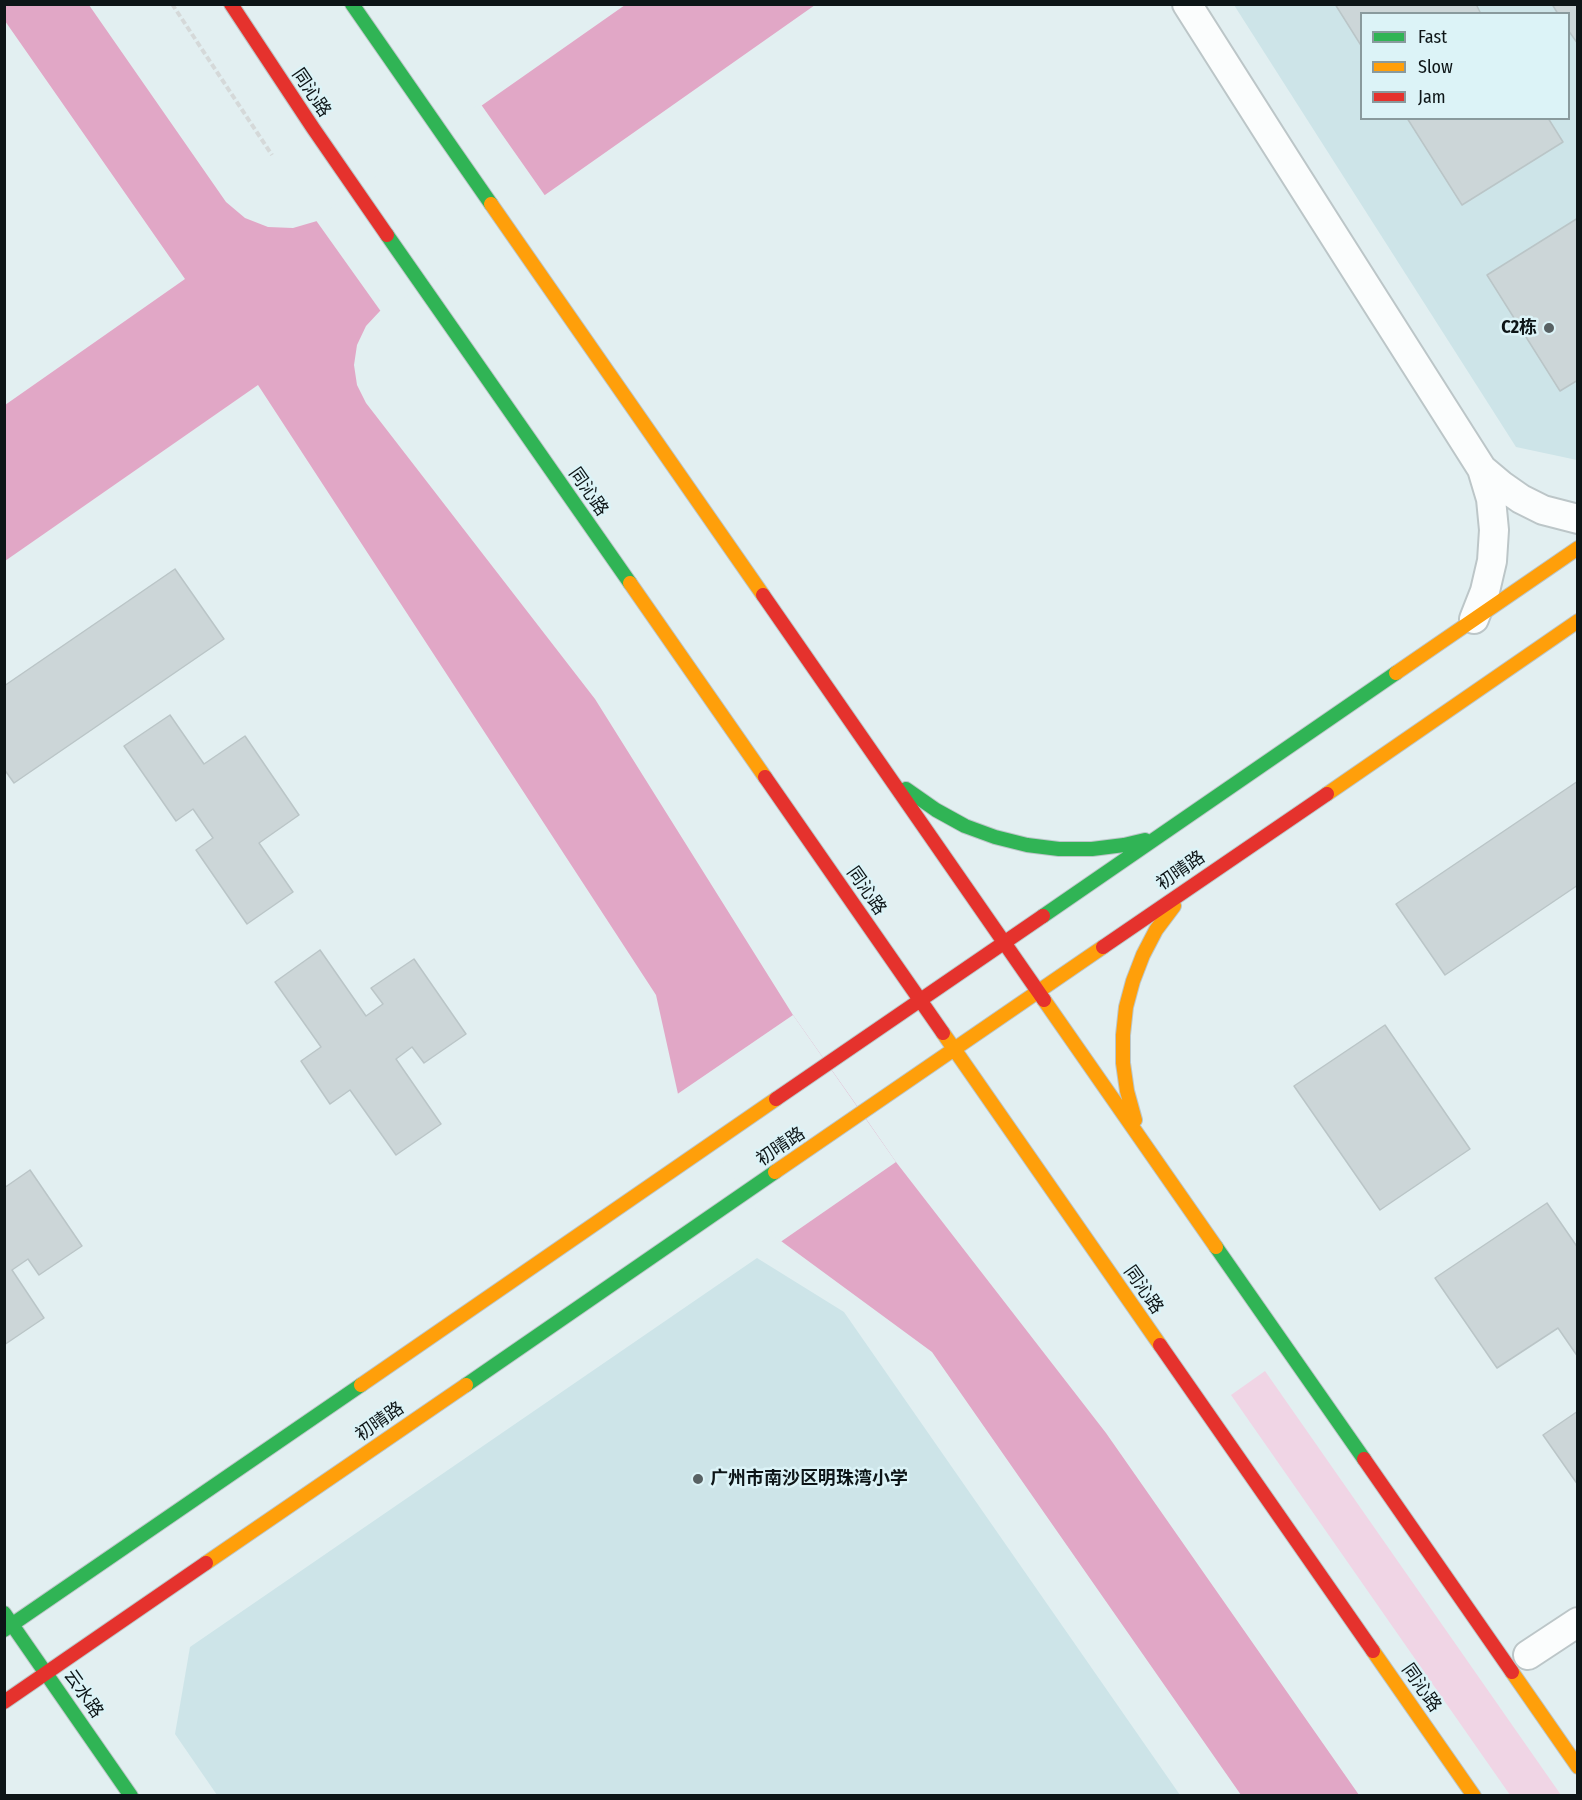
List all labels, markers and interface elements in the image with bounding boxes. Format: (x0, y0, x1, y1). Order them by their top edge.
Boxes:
legend (1360, 12, 1570, 120)
text: Fast (1418, 26, 1447, 48)
text: Slow (1418, 56, 1453, 78)
street label: 同沁路 (287, 65, 335, 121)
text: Jam (1418, 86, 1446, 108)
place label: C2栋 (1501, 317, 1537, 339)
marker: C2栋 (1542, 321, 1556, 335)
street label: 同沁路 (564, 464, 612, 520)
street label: 初晴路 (1153, 847, 1209, 895)
street label: 同沁路 (842, 863, 890, 919)
street label: 初晴路 (753, 1123, 809, 1171)
street label: 同沁路 (1119, 1262, 1167, 1318)
street label: 初晴路 (352, 1398, 408, 1446)
place label: 广州市南沙区明珠湾小学 (710, 1468, 908, 1490)
marker: 广州市南沙区明珠湾小学 (691, 1472, 705, 1486)
street label: 同沁路 (1397, 1660, 1445, 1716)
street label: 云水路 (59, 1666, 107, 1722)

